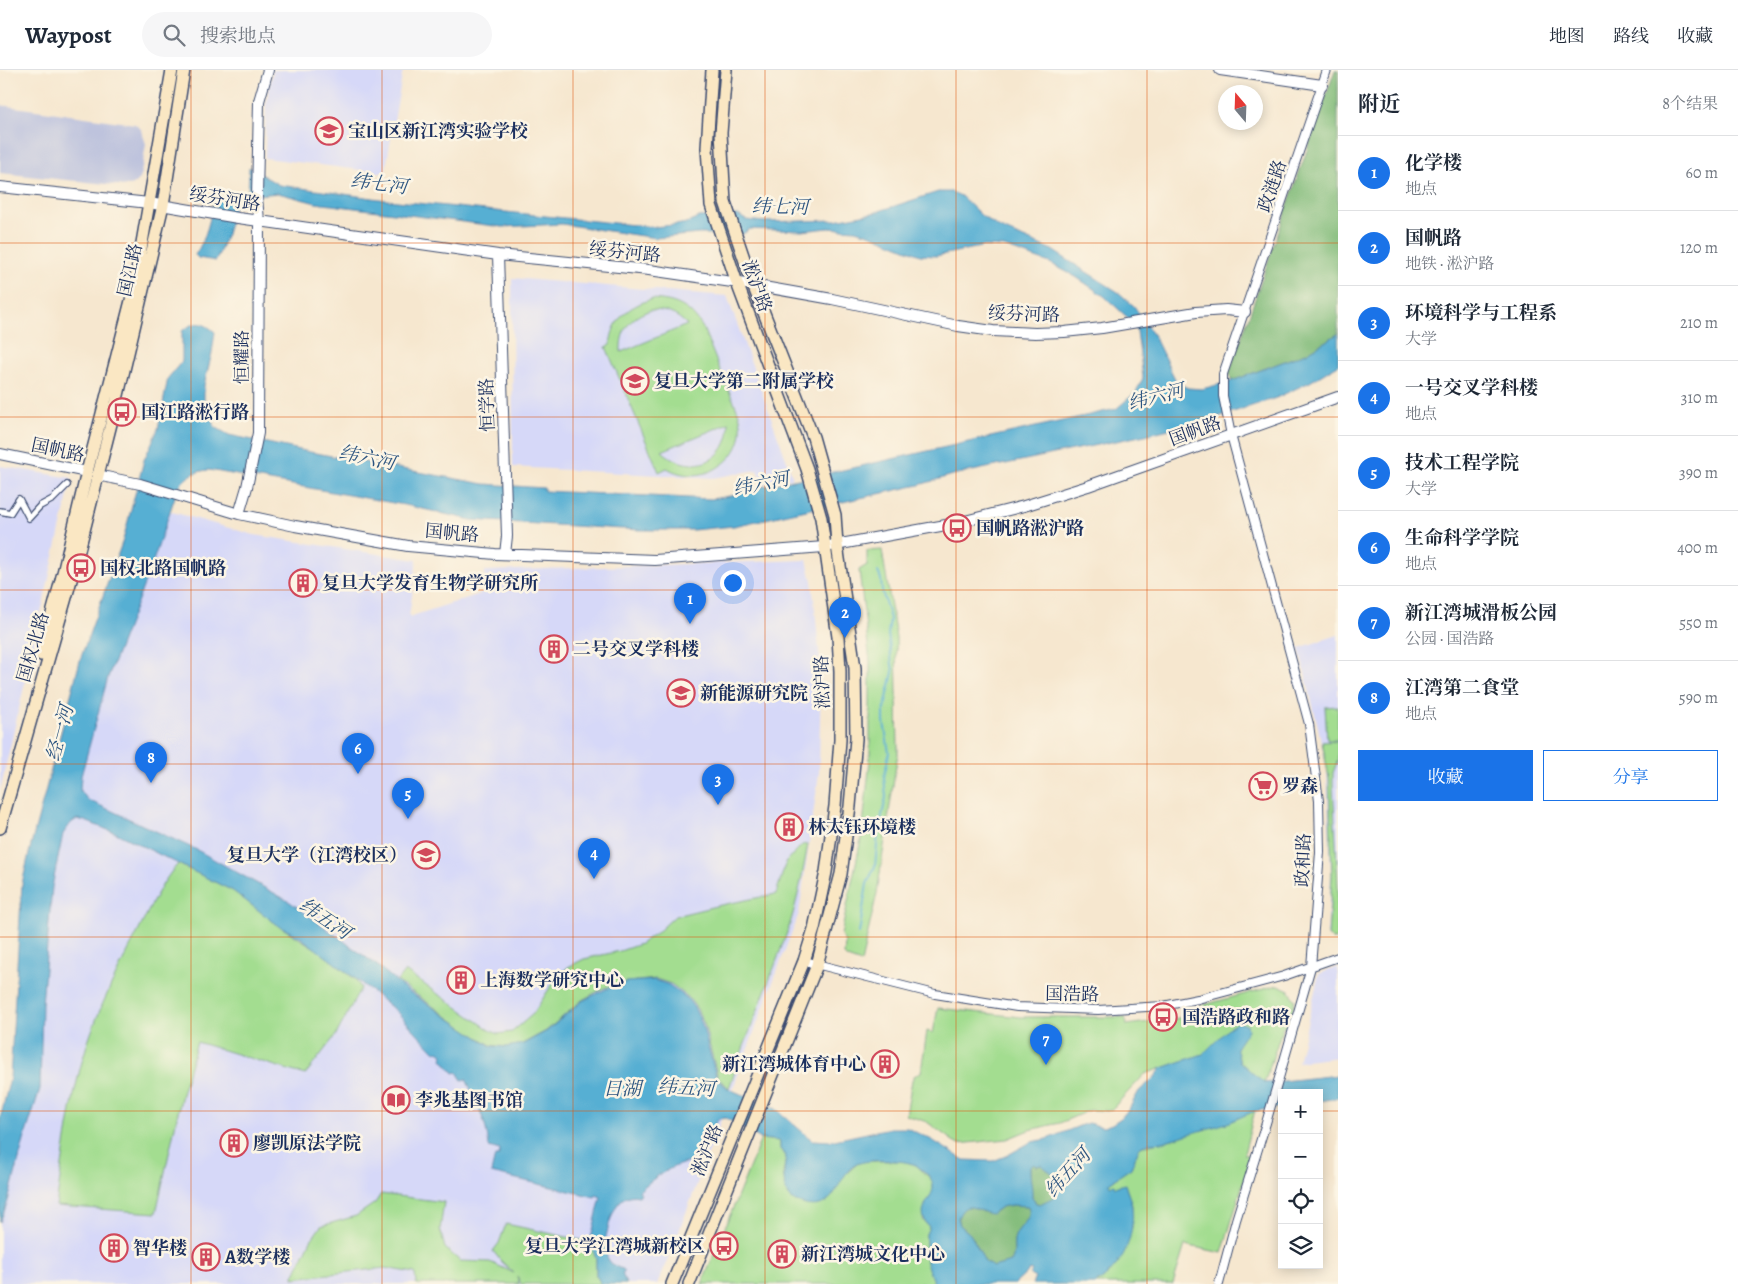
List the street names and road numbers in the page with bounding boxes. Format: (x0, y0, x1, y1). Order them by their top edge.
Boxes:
street label: 政涟路 (1252, 157, 1292, 215)
street label: 绥芬河路 (188, 182, 262, 216)
street label: 绥芬河路 (588, 236, 662, 268)
street label: 国江路 (112, 241, 148, 299)
street label: 淞沪路 (736, 257, 778, 315)
street label: 绥芬河路 (988, 301, 1060, 327)
street label: 恒耀路 (230, 330, 254, 384)
street label: 恒学路 (474, 378, 500, 432)
street label: 国帆路 (1166, 410, 1224, 452)
street label: 国帆路 (29, 433, 87, 467)
street label: 国帆路 (424, 519, 480, 547)
street label: 国权北路 (12, 609, 54, 685)
street label: 淞沪路 (809, 655, 835, 709)
street label: 政和路 (1290, 833, 1316, 887)
street label: 国浩路 (1045, 982, 1099, 1006)
street label: 淞沪路 (686, 1120, 728, 1180)

